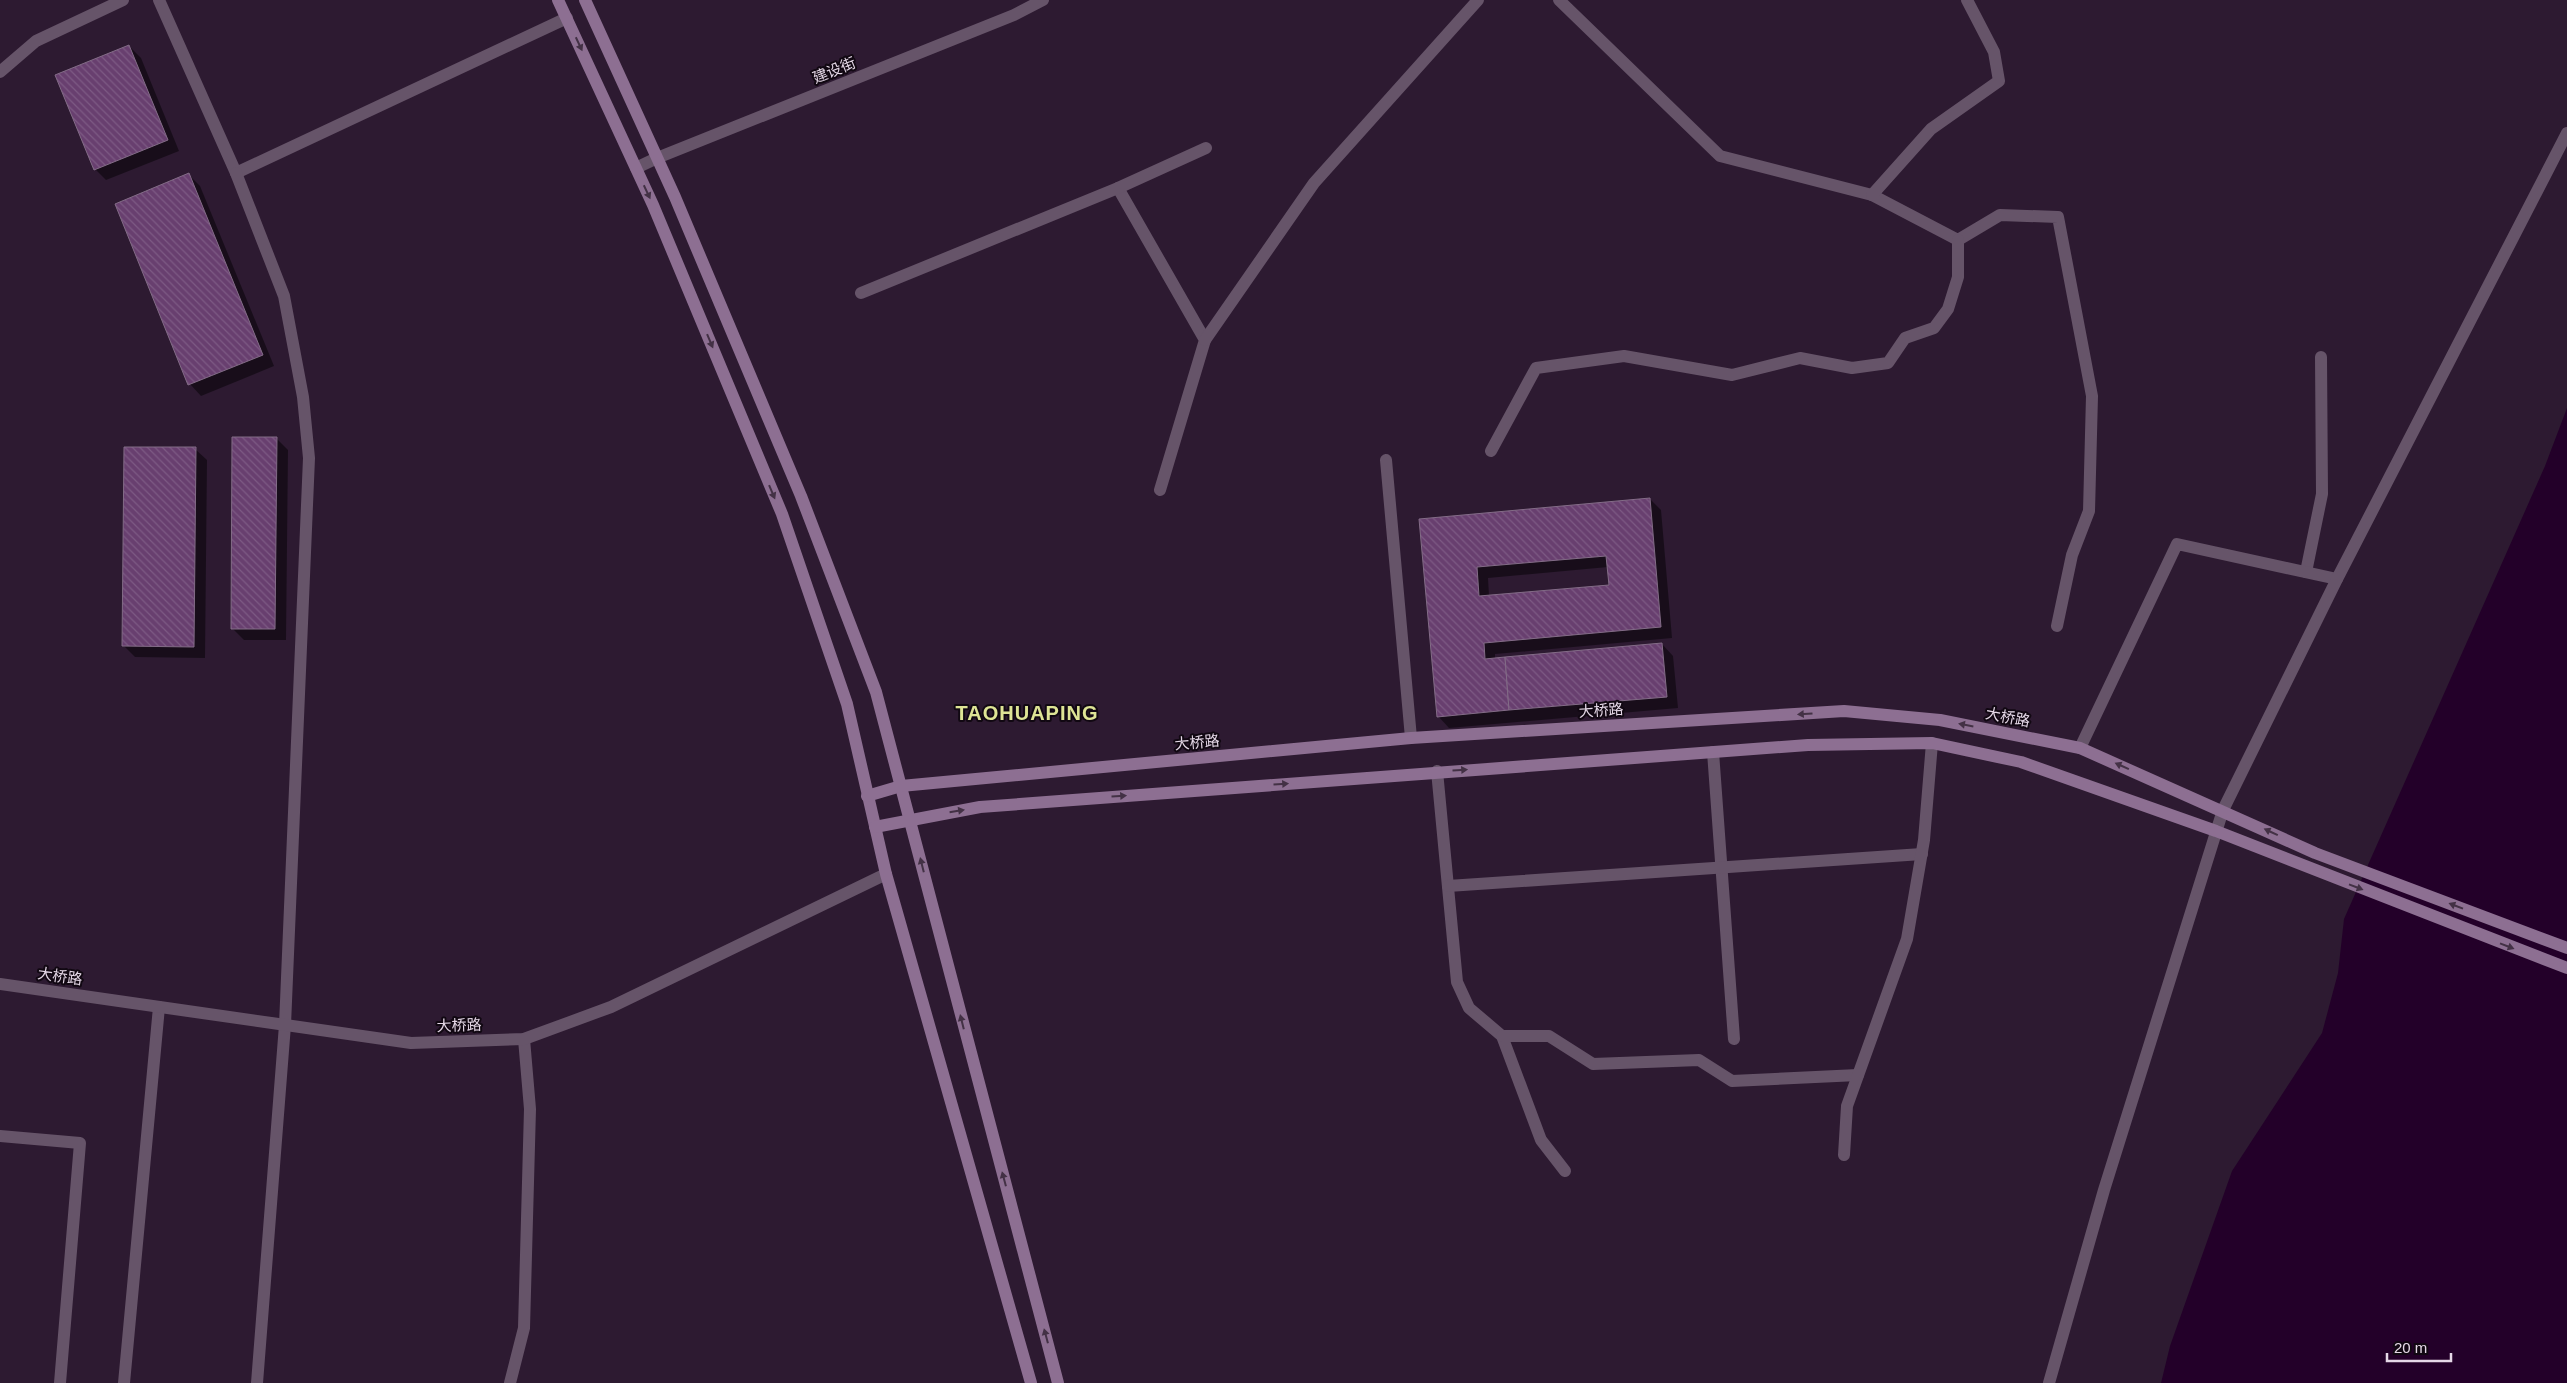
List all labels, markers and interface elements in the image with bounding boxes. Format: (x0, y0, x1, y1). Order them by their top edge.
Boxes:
one-way arrow (575, 37, 583, 51)
street label: 建设街 (810, 54, 858, 86)
one-way arrow (644, 185, 652, 199)
one-way arrow (707, 334, 714, 349)
one-way arrow (769, 484, 777, 499)
street label: 大桥路 (1578, 700, 1624, 720)
district label: TAOHUAPING (956, 702, 1098, 724)
street label: 大桥路 (1984, 704, 2032, 730)
one-way arrow (1796, 710, 1812, 718)
one-way arrow (1958, 720, 1974, 728)
street label: 大桥路 (1174, 732, 1220, 752)
one-way arrow (2115, 762, 2129, 770)
one-way arrow (1453, 765, 1469, 773)
one-way arrow (1273, 779, 1289, 787)
one-way arrow (1111, 792, 1127, 800)
one-way arrow (949, 807, 965, 815)
one-way arrow (2264, 828, 2278, 836)
one-way arrow (917, 857, 925, 872)
one-way arrow (2348, 884, 2363, 891)
one-way arrow (2448, 902, 2463, 910)
one-way arrow (2500, 942, 2514, 950)
street label: 大桥路 (37, 964, 83, 988)
one-way arrow (958, 1014, 966, 1029)
street label: 大桥路 (436, 1016, 482, 1034)
one-way arrow (999, 1171, 1007, 1186)
one-way arrow (1042, 1328, 1050, 1343)
scale bar (2387, 1330, 2451, 1362)
text: 20 m (2394, 1339, 2427, 1356)

